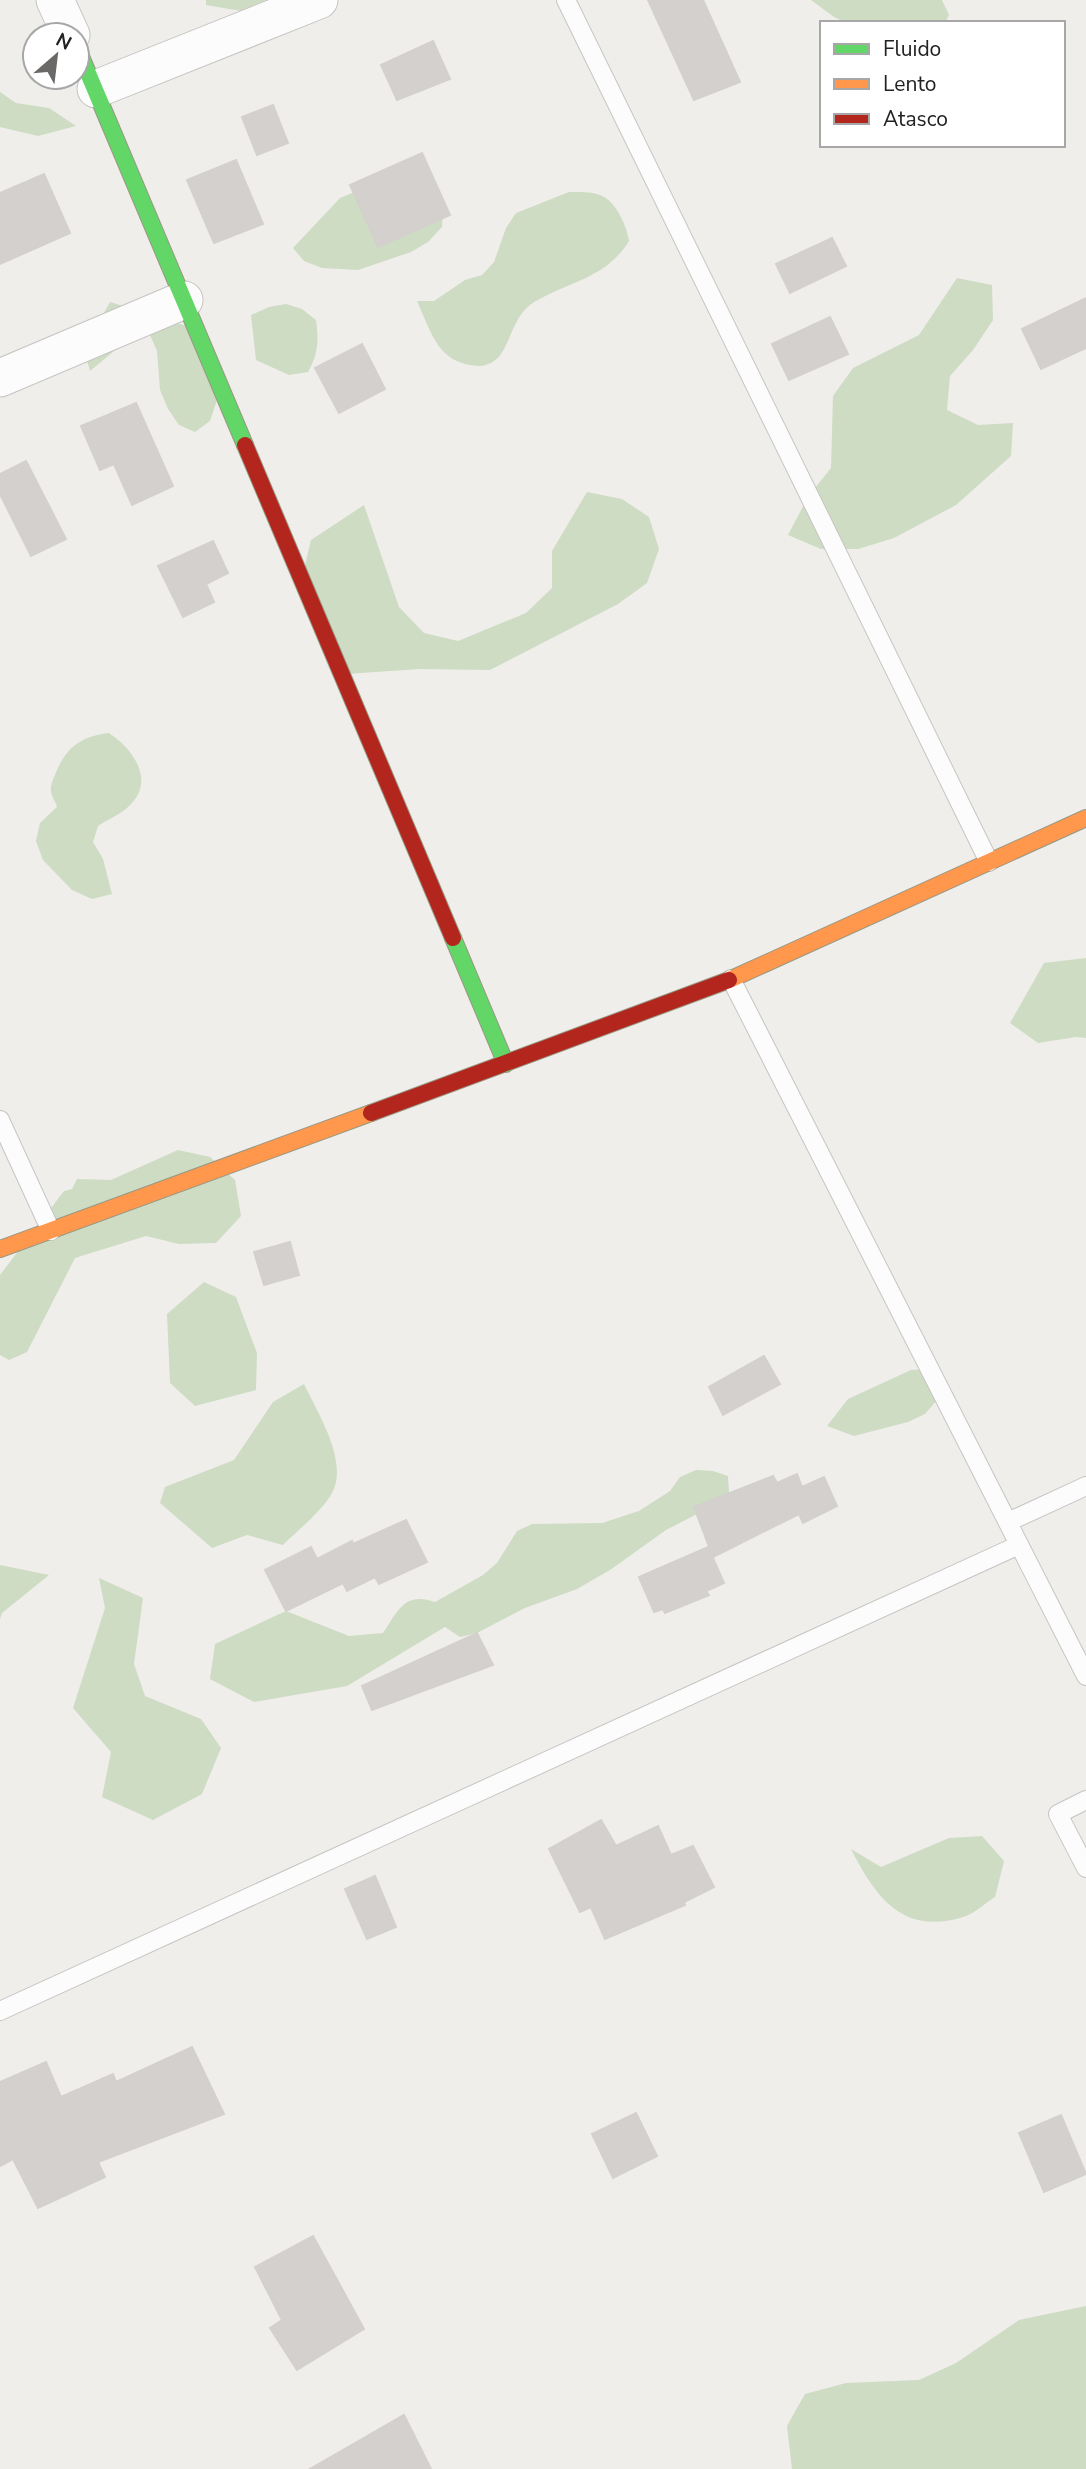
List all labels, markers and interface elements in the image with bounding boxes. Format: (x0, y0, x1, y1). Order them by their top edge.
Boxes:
north arrow (21, 21, 91, 91)
legend (820, 21, 1065, 147)
text: N (51, 27, 76, 57)
text: Fluido (883, 35, 941, 63)
text: Lento (883, 70, 936, 98)
text: Atasco (883, 105, 948, 133)

